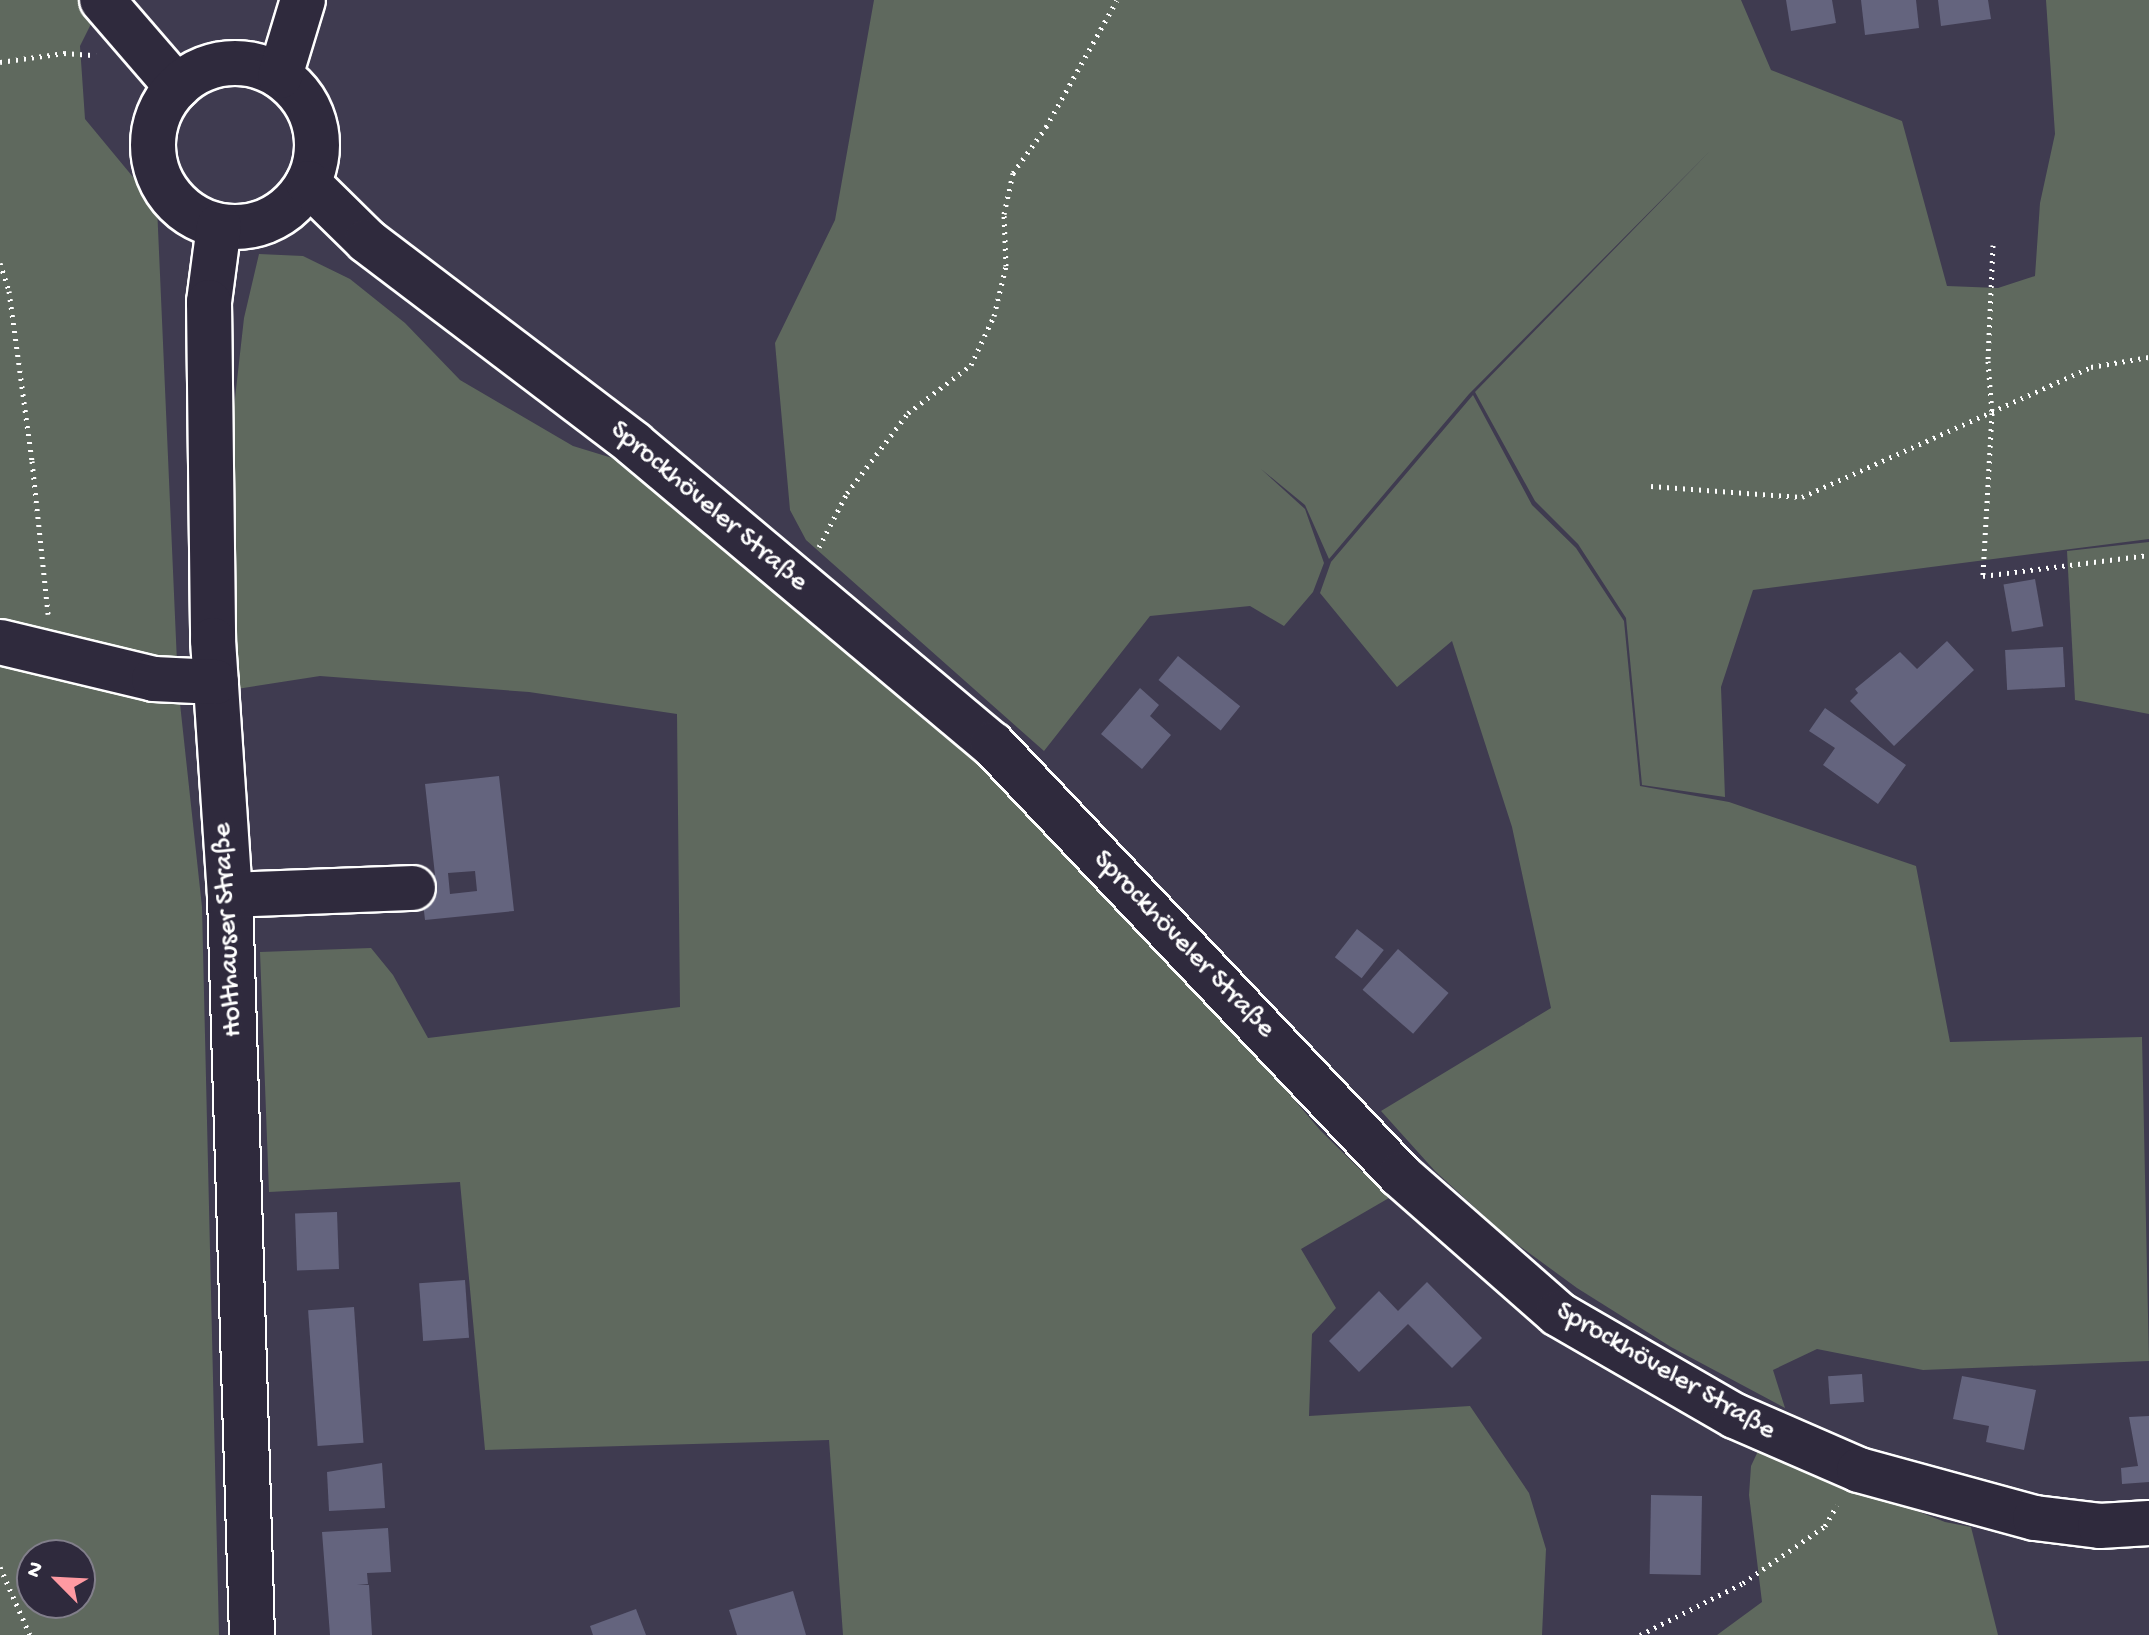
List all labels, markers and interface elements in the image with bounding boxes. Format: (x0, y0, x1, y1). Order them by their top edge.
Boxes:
street label: Sprockhöveler Straße (602, 414, 814, 600)
street label: Holthauser Straße (207, 822, 251, 1038)
street label: Sprockhöveler Straße (1085, 844, 1281, 1046)
street label: Sprockhöveler Straße (1549, 1295, 1781, 1449)
north arrow (16, 1539, 96, 1619)
text: N (21, 1558, 51, 1582)

